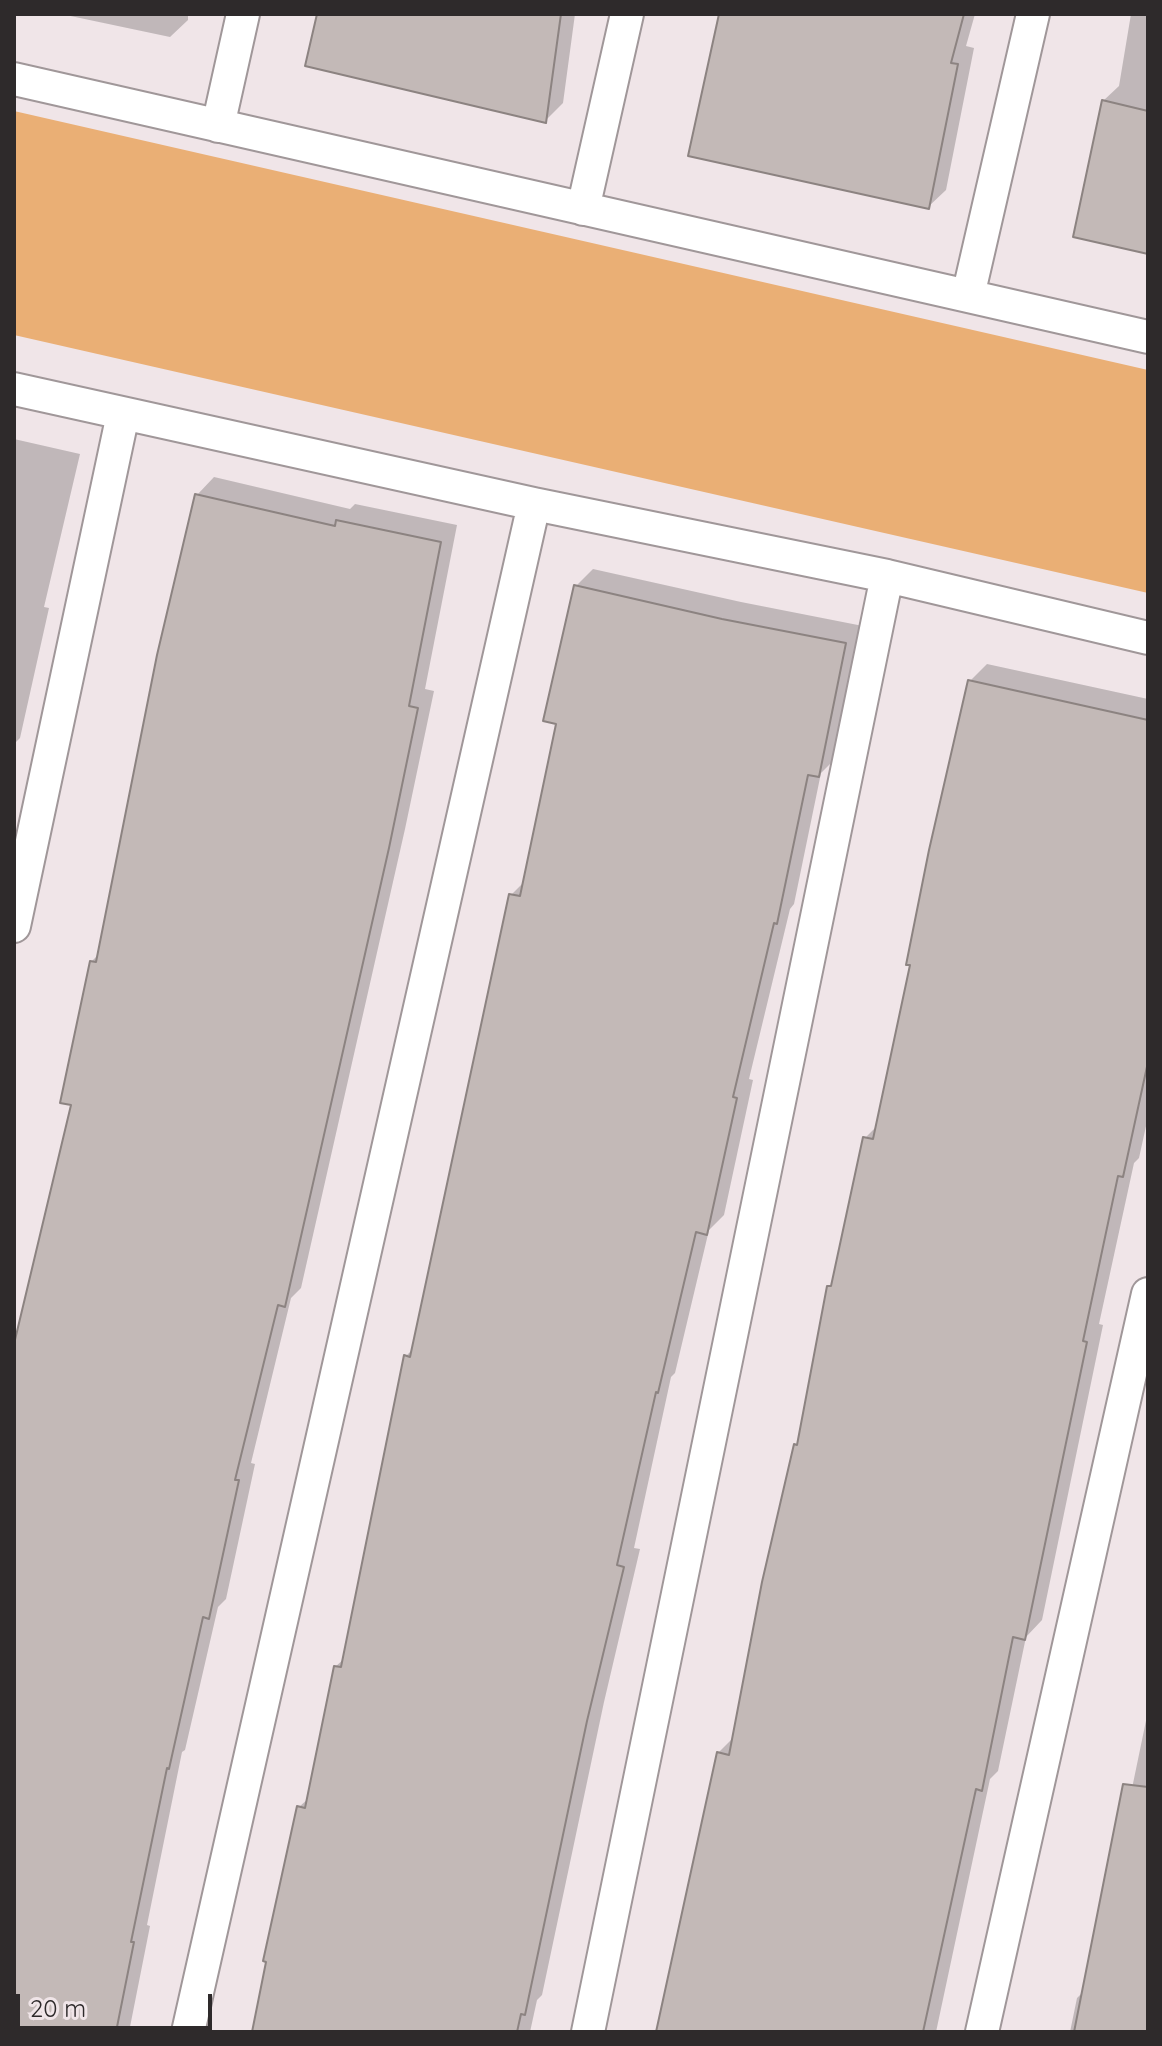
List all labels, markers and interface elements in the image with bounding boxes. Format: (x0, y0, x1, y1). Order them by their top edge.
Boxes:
scale bar (20, 1978, 216, 2028)
text: 20 m (30, 1993, 86, 2023)

